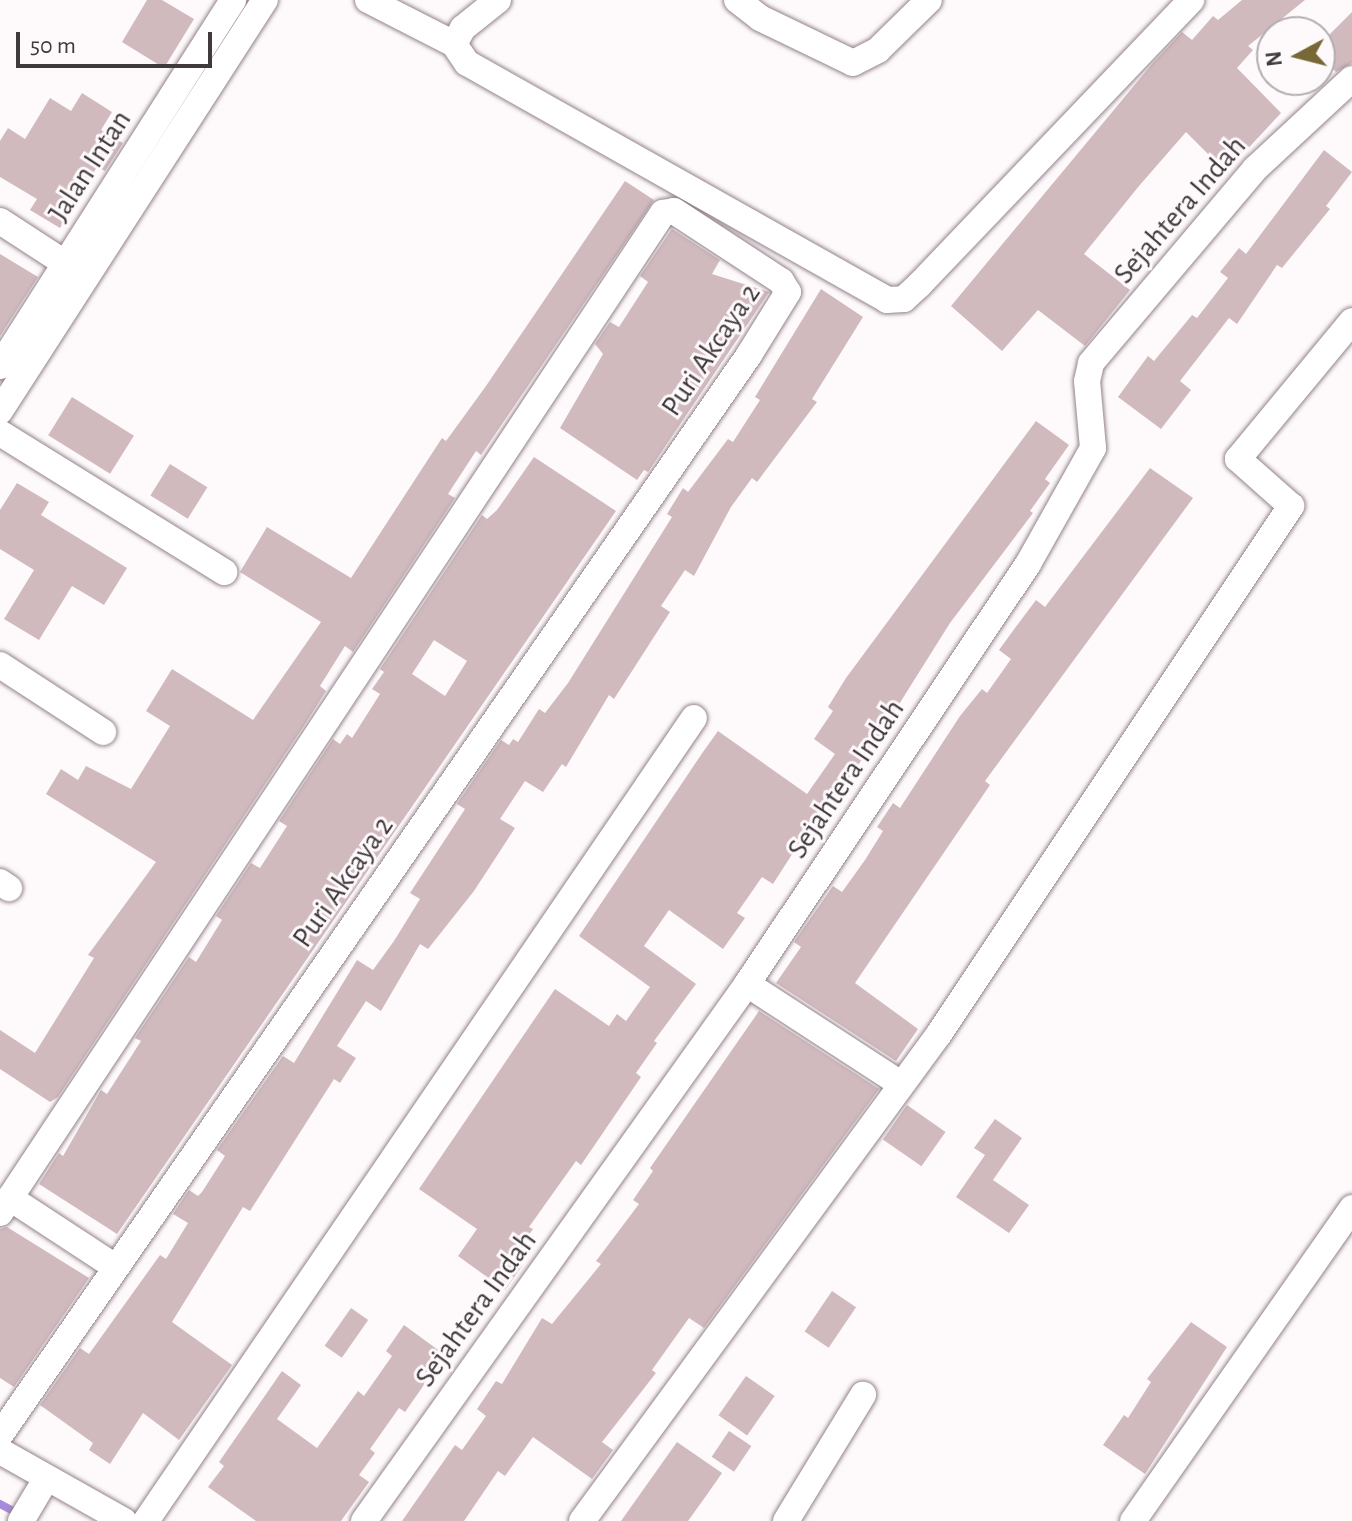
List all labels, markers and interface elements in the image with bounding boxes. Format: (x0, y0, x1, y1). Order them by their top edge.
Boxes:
scale bar (20, 16, 216, 66)
north arrow (1256, 16, 1336, 96)
text: 50 m (30, 34, 76, 58)
text: N (1262, 50, 1286, 68)
street label: Jalan Intan (41, 103, 139, 229)
street label: Sejahtera Indah (1106, 129, 1254, 291)
street label: Puri Akcaya 2 (654, 277, 768, 423)
street label: Sejahtera Indah (780, 693, 912, 865)
street label: Puri Akcaya 2 (285, 809, 401, 955)
street label: Sejahtera Indah (407, 1224, 545, 1394)

